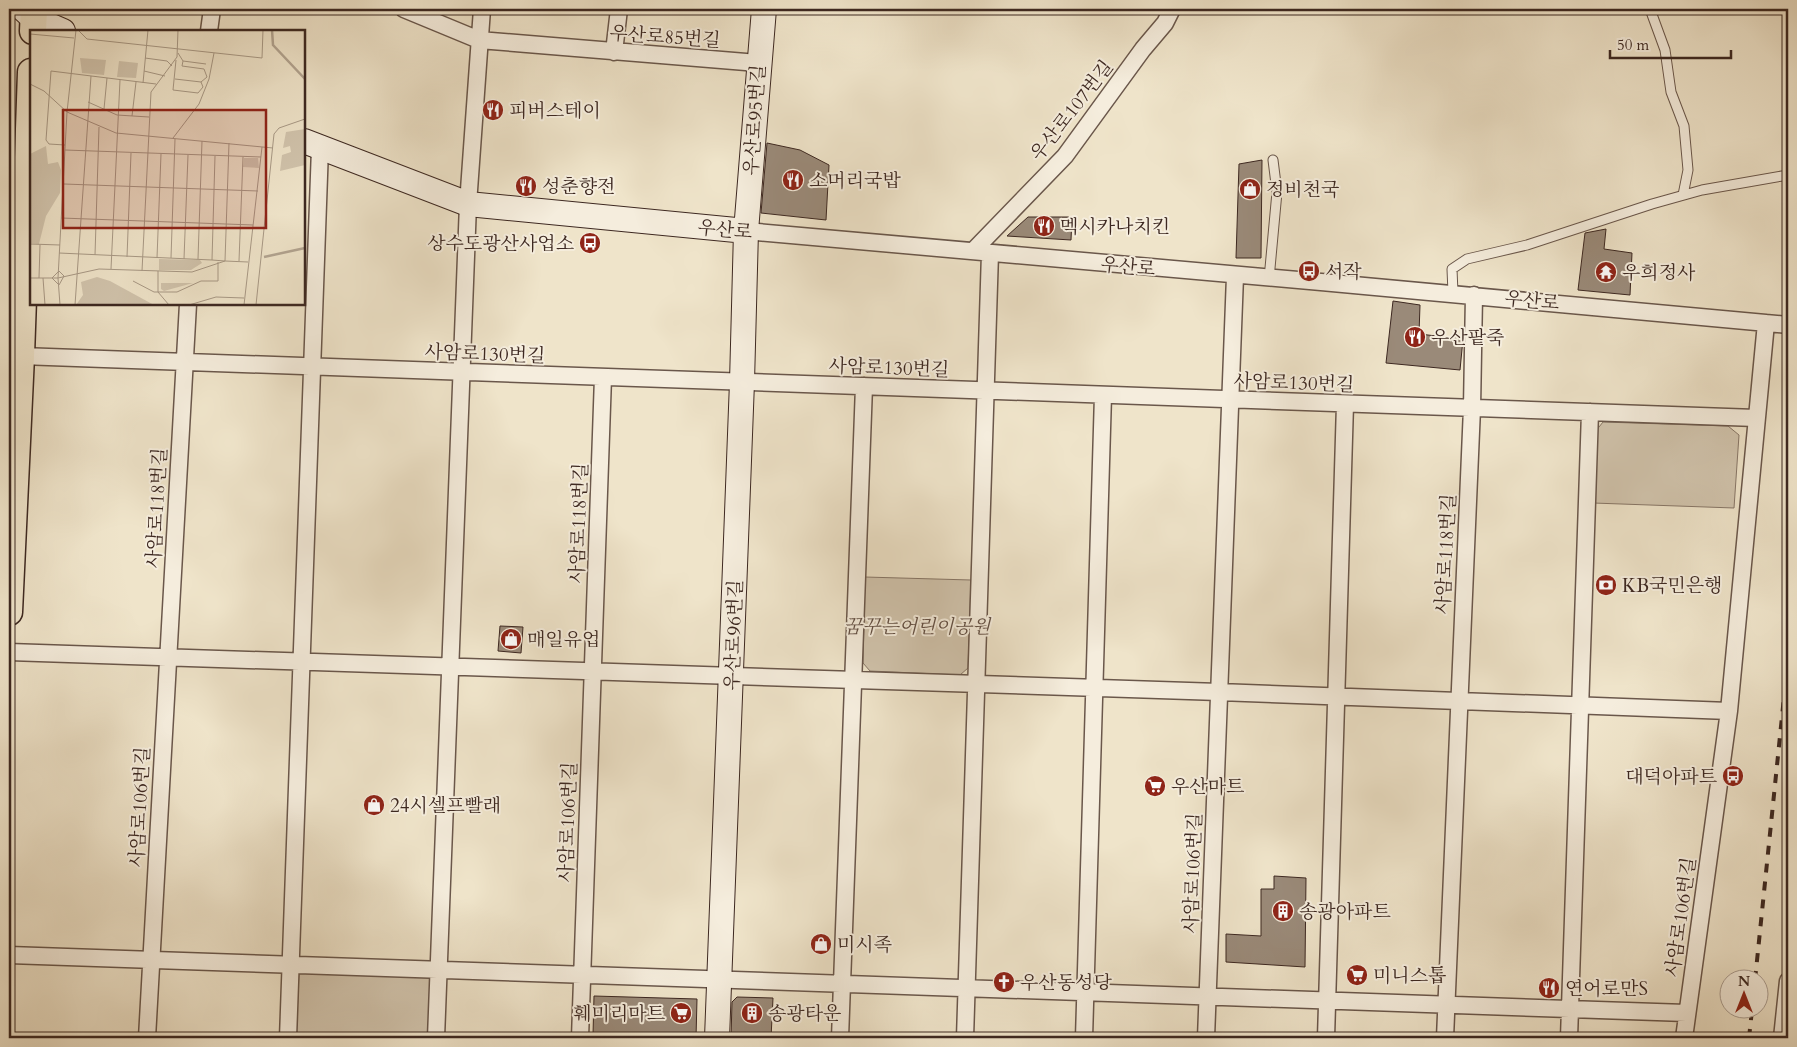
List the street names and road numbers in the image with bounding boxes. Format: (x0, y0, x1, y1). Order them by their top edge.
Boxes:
street label: 우산로85번길 (609, 20, 721, 54)
street label: 우산로107번길 (1024, 55, 1119, 166)
street label: 우산로95번길 (738, 64, 772, 176)
street label: 우산로 (696, 215, 753, 245)
street label: 우산로 (1099, 252, 1156, 282)
street label: 우산로 (1503, 286, 1560, 316)
street label: 사암로130번길 (424, 339, 546, 369)
street label: 사암로130번길 (828, 353, 950, 383)
street label: 사암로130번길 (1233, 368, 1355, 398)
street label: 사암로118번길 (141, 447, 173, 569)
street label: 사암로118번길 (564, 462, 594, 584)
street label: 사암로118번길 (1430, 493, 1462, 615)
street label: 우산로96번길 (719, 579, 749, 691)
street label: 사암로106번길 (124, 746, 156, 868)
street label: 사암로106번길 (553, 761, 583, 883)
street label: 사암로106번길 (1178, 812, 1208, 934)
street label: 사암로106번길 (1660, 855, 1702, 979)

